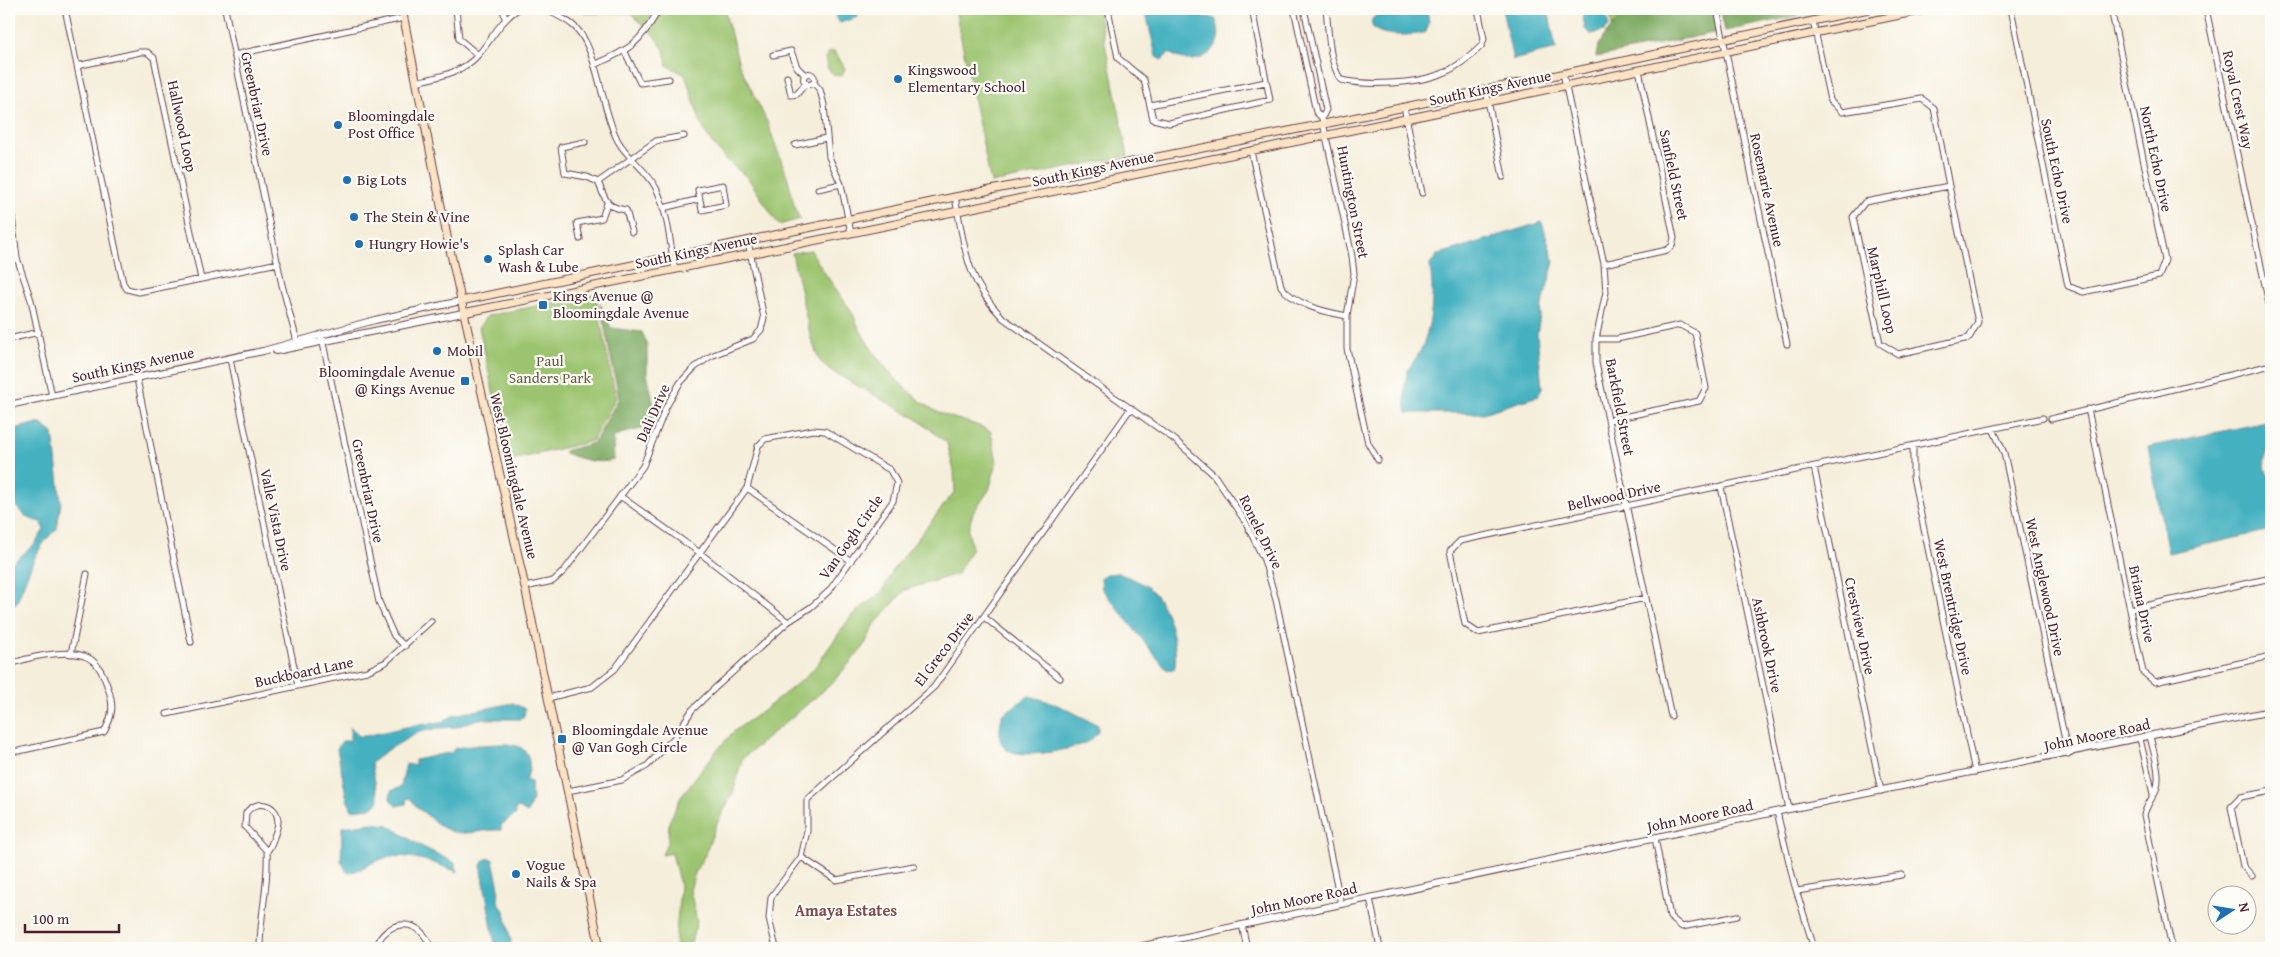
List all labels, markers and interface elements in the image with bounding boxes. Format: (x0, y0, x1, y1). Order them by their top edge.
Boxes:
street label: Royal Crest Way (2218, 49, 2259, 152)
street label: Greenbriar Drive (236, 50, 279, 158)
place label: Kingswood Elementary School (908, 59, 1026, 97)
street label: South Kings Avenue (1427, 64, 1553, 111)
marker: Kingswood Elementary School (892, 73, 904, 85)
street label: Hallwood Loop (163, 78, 202, 174)
street label: North Echo Drive (2135, 104, 2178, 214)
place label: Bloomingdale Post Office (348, 105, 435, 143)
street label: South Echo Drive (2036, 116, 2079, 225)
marker: Bloomingdale Post Office (332, 119, 344, 131)
street label: Sanfield Street (1655, 128, 1695, 223)
street label: Rosemarie Avenue (1745, 131, 1790, 249)
street label: Huntington Street (1332, 144, 1375, 261)
street label: South Kings Avenue (1030, 145, 1156, 192)
place label: Big Lots (357, 169, 407, 190)
marker: Big Lots (341, 174, 353, 186)
place label: The Stein & Vine (364, 206, 470, 227)
marker: The Stein & Vine (348, 211, 360, 223)
street label: South Kings Avenue (633, 227, 759, 274)
place label: Hungry Howie's (369, 233, 469, 254)
marker: Hungry Howie's (353, 238, 365, 250)
place label: Splash Car Wash & Lube (498, 239, 579, 277)
street label: Marphill Loop (1862, 244, 1903, 335)
marker: Splash Car Wash & Lube (482, 253, 494, 265)
place label: Kings Avenue @ Bloomingdale Avenue (553, 285, 689, 323)
marker: Kings Avenue @ Bloomingdale Avenue (537, 299, 549, 311)
place label: Mobil (447, 340, 483, 361)
street label: South Kings Avenue (70, 341, 196, 388)
marker: Mobil (431, 345, 443, 357)
park label: Paul Sanders Park (509, 350, 592, 388)
street label: Barkfield Street (1601, 356, 1640, 458)
place label: Bloomingdale Avenue @ Kings Avenue (319, 361, 455, 399)
marker: Bloomingdale Avenue @ Kings Avenue (459, 375, 471, 387)
street label: Dali Drive (630, 380, 675, 445)
street label: West Bloomingdale Avenue (485, 391, 544, 561)
street label: Greenbriar Drive (347, 437, 390, 545)
street label: Valle Vista Drive (255, 467, 298, 573)
street label: Bellwood Drive (1565, 475, 1662, 516)
street label: Van Gogh Circle (813, 490, 888, 583)
street label: Ronele Drive (1234, 491, 1288, 572)
street label: West Anglewood Drive (2021, 516, 2070, 658)
street label: West Brentridge Drive (1929, 537, 1978, 677)
street label: Briana Drive (2124, 563, 2161, 644)
street label: Crestview Drive (1840, 575, 1881, 676)
street label: Ashbrook Drive (1747, 595, 1788, 695)
street label: El Greco Drive (909, 607, 979, 690)
street label: Buckboard Lane (253, 651, 355, 692)
street label: John Moore Road (2040, 713, 2152, 756)
place label: Bloomingdale Avenue @ Van Gogh Circle (572, 719, 708, 757)
marker: Bloomingdale Avenue @ Van Gogh Circle (556, 733, 568, 745)
street label: John Moore Road (1643, 794, 1755, 837)
place label: Vogue Nails & Spa (526, 854, 597, 892)
marker: Vogue Nails & Spa (510, 868, 522, 880)
street label: John Moore Road (1247, 877, 1359, 920)
north arrow (2208, 884, 2258, 934)
district label: Amaya Estates (795, 898, 897, 922)
text: N (2234, 901, 2256, 915)
scale bar (25, 902, 119, 934)
text: 100 m (32, 908, 70, 929)

